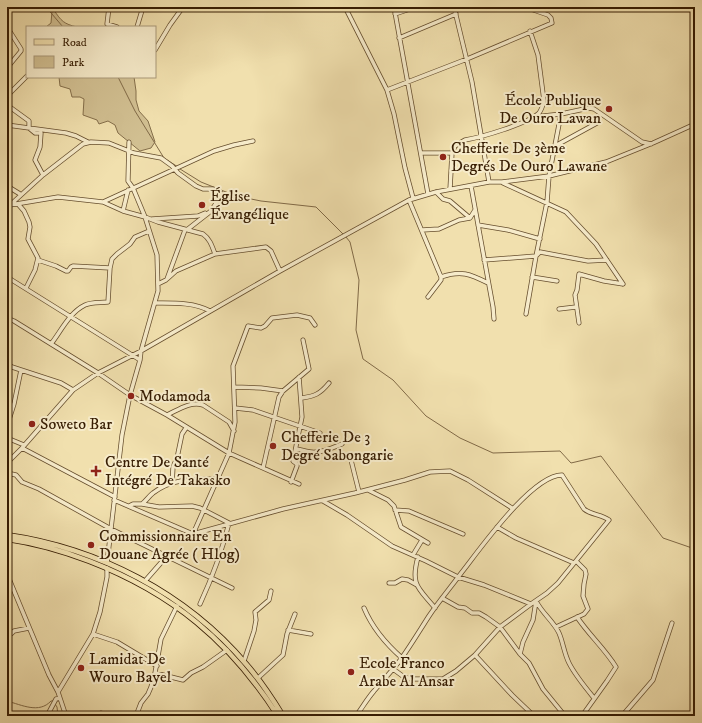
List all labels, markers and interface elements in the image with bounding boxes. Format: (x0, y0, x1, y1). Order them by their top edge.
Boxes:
legend (26, 26, 156, 78)
text: Road (62, 35, 87, 50)
text: Park (62, 55, 84, 70)
place label: École Publique De Ouro Lawan (499, 90, 602, 128)
marker: École Publique De Ouro Lawan (604, 104, 614, 114)
place label: Chefferie De 3ème Degrés De Ouro Lawane (451, 138, 607, 176)
marker: Chefferie De 3ème Degrés De Ouro Lawane (438, 152, 448, 162)
place label: Église Évangélique (210, 186, 289, 224)
marker: Église Évangélique (197, 200, 207, 210)
place label: Modamoda (139, 386, 211, 406)
marker: Modamoda (126, 391, 136, 401)
place label: Soweto Bar (40, 414, 112, 434)
marker: Soweto Bar (27, 419, 37, 429)
place label: Chefferie De 3 Degré Sabongarie (281, 427, 394, 465)
marker: Chefferie De 3 Degré Sabongarie (268, 441, 278, 451)
place label: Centre De Santé Intégré De Takasko (105, 452, 231, 490)
marker: Centre De Santé Intégré De Takasko (90, 465, 102, 477)
place label: Commissionnaire En Douane Agrée ( Hlog) (99, 526, 240, 564)
marker: Commissionnaire En Douane Agrée ( Hlog) (86, 540, 96, 550)
place label: Lamidat De Wouro Bayel (88, 649, 172, 687)
place label: Ecole Franco Arabe Al Ansar (359, 653, 455, 691)
marker: Lamidat De Wouro Bayel (76, 663, 86, 673)
marker: Ecole Franco Arabe Al Ansar (346, 667, 356, 677)

